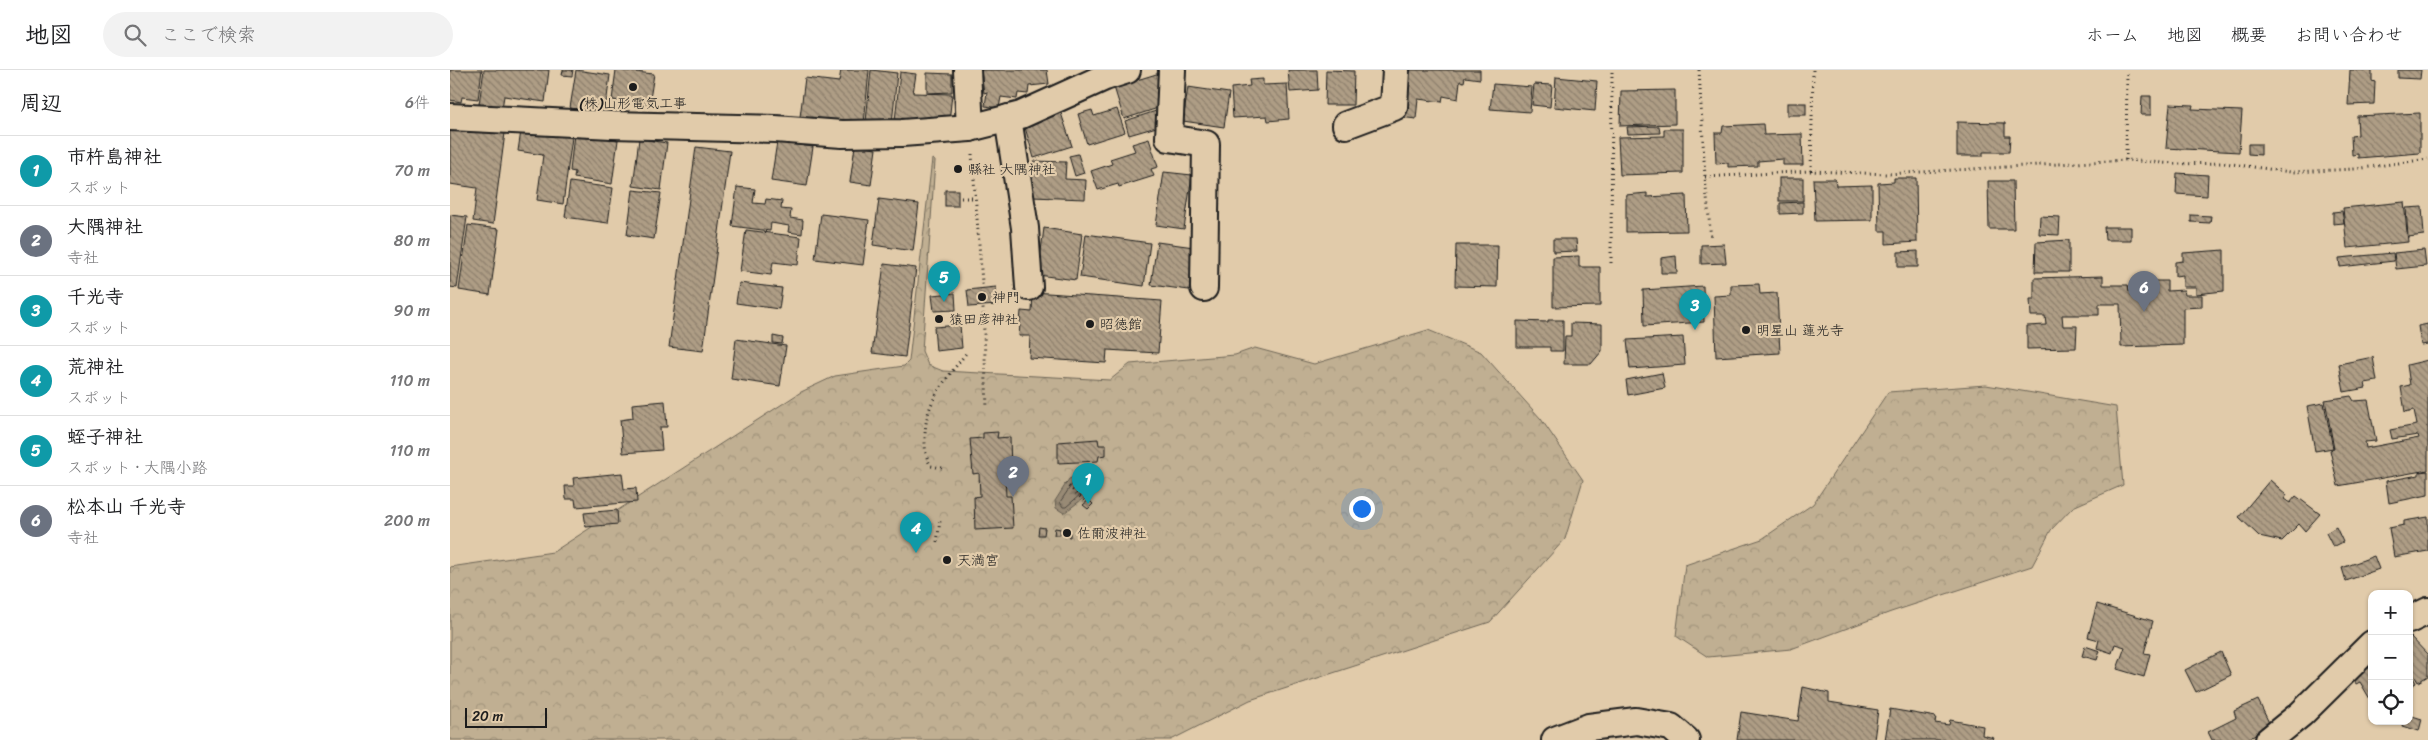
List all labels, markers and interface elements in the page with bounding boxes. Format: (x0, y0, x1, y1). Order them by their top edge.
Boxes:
search box (103, 12, 453, 57)
text: 地図 (25, 14, 73, 56)
text: ここで検索 (161, 18, 256, 51)
text: ホーム (2086, 19, 2139, 51)
text: 地図 (2167, 19, 2203, 51)
text: 概要 (2231, 19, 2267, 51)
text: お問い合わせ (2295, 19, 2403, 51)
icon: search (121, 21, 149, 49)
marker: (株)山形電気工事 (627, 81, 639, 93)
text: 周辺 (20, 84, 62, 122)
text: 6件 (405, 88, 430, 117)
place label: (株)山形電気工事 (579, 91, 687, 116)
text: 市杵島神社 (67, 140, 162, 173)
text: 1 (33, 156, 39, 185)
text: 70 m (394, 156, 430, 185)
place label: 縣社 大隅神社 (968, 157, 1056, 182)
marker: 縣社 大隅神社 (952, 163, 964, 175)
text: スポット (67, 173, 131, 202)
text: 大隅神社 (67, 210, 143, 243)
text: 2 (31, 226, 41, 255)
text: 80 m (394, 226, 430, 255)
text: 寺社 (67, 243, 99, 272)
pin: 5 (928, 261, 960, 302)
pin: 6 (2128, 271, 2160, 312)
text: 千光寺 (67, 280, 124, 313)
place label: 神門 (992, 285, 1020, 310)
pin: 3 (1679, 289, 1711, 330)
marker: 神門 (976, 291, 988, 303)
text: 3 (32, 296, 40, 325)
text: 90 m (394, 296, 430, 325)
place label: 猿田彦神社 (949, 307, 1019, 332)
place label: 昭徳館 (1100, 312, 1142, 337)
text: スポット (67, 313, 131, 342)
marker: 猿田彦神社 (933, 313, 945, 325)
marker: 昭徳館 (1084, 318, 1096, 330)
place label: 明星山 蓮光寺 (1756, 318, 1844, 343)
marker: 明星山 蓮光寺 (1740, 324, 1752, 336)
text: 荒神社 (67, 350, 124, 383)
text: 4 (31, 366, 41, 395)
text: 110 m (390, 366, 430, 395)
text: スポット (67, 383, 131, 412)
text: 蛭子神社 (67, 420, 143, 453)
text: 5 (31, 436, 41, 465)
text: 110 m (390, 436, 430, 465)
text: スポット · 大隅小路 (67, 453, 208, 482)
pin: 2 (997, 456, 1029, 497)
pin: 1 (1072, 463, 1104, 504)
text: 松本山 千光寺 (67, 490, 186, 523)
your location (1349, 496, 1375, 522)
text: 6 (31, 506, 41, 535)
text: 200 m (384, 506, 430, 535)
pin: 4 (900, 512, 932, 553)
place label: 佐爾波神社 (1077, 521, 1147, 546)
text: 寺社 (67, 523, 99, 552)
marker: 佐爾波神社 (1061, 527, 1073, 539)
place label: 天満宮 (957, 548, 999, 573)
marker: 天満宮 (941, 554, 953, 566)
map controls (2368, 590, 2413, 725)
button: + (2368, 590, 2413, 635)
button: − (2368, 635, 2413, 680)
button: locate (2368, 680, 2413, 725)
text: 20 m (472, 704, 503, 729)
scale bar (465, 705, 548, 728)

